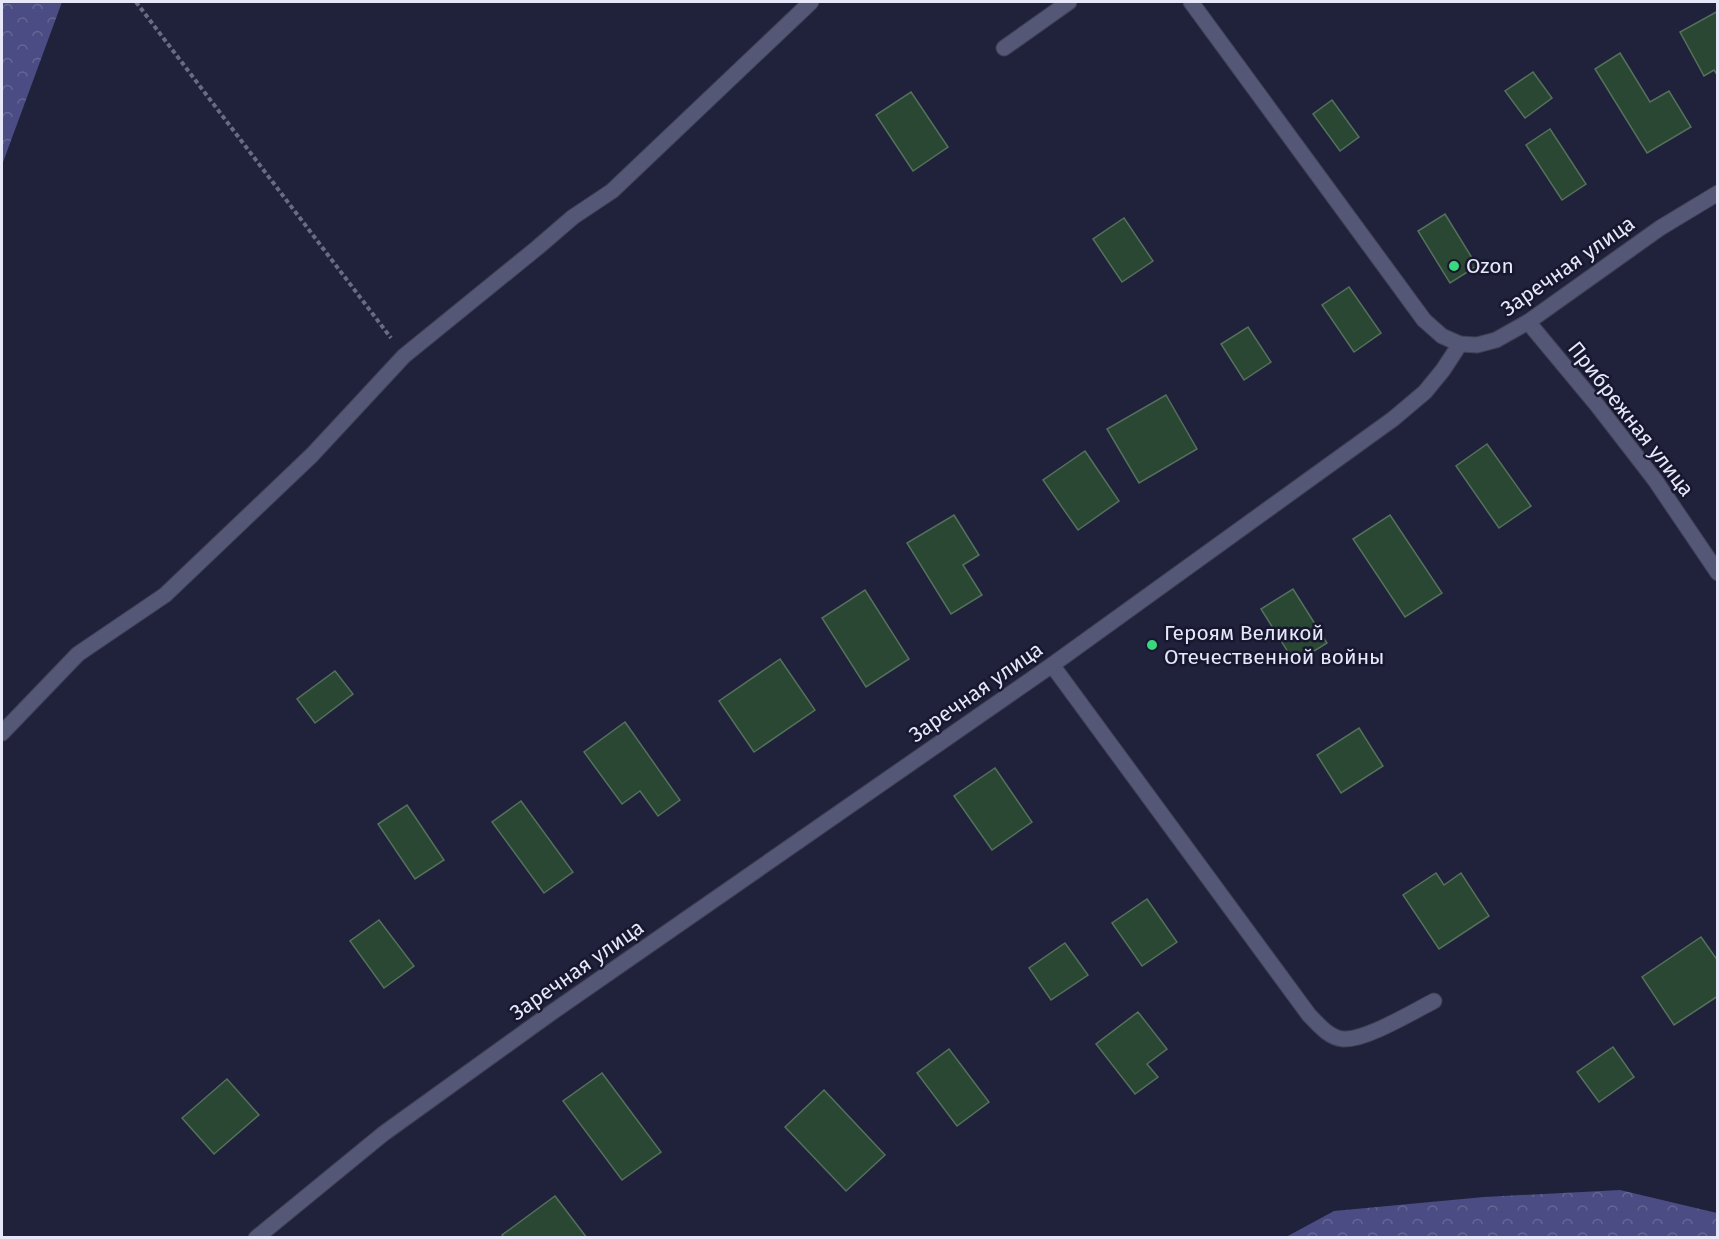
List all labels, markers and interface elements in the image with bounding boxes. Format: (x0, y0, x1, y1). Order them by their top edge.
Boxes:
street label: Заречная улица (1496, 210, 1640, 322)
place label: Ozon (1466, 253, 1514, 279)
marker: Ozon (1447, 259, 1461, 273)
street label: Прибрежная улица (1562, 336, 1700, 502)
place label: Героям Великой Отечественной войны (1164, 620, 1385, 670)
street label: Заречная улица (904, 636, 1048, 748)
marker: Героям Великой Отечественной войны (1145, 638, 1159, 652)
street label: Заречная улица (505, 914, 649, 1026)

